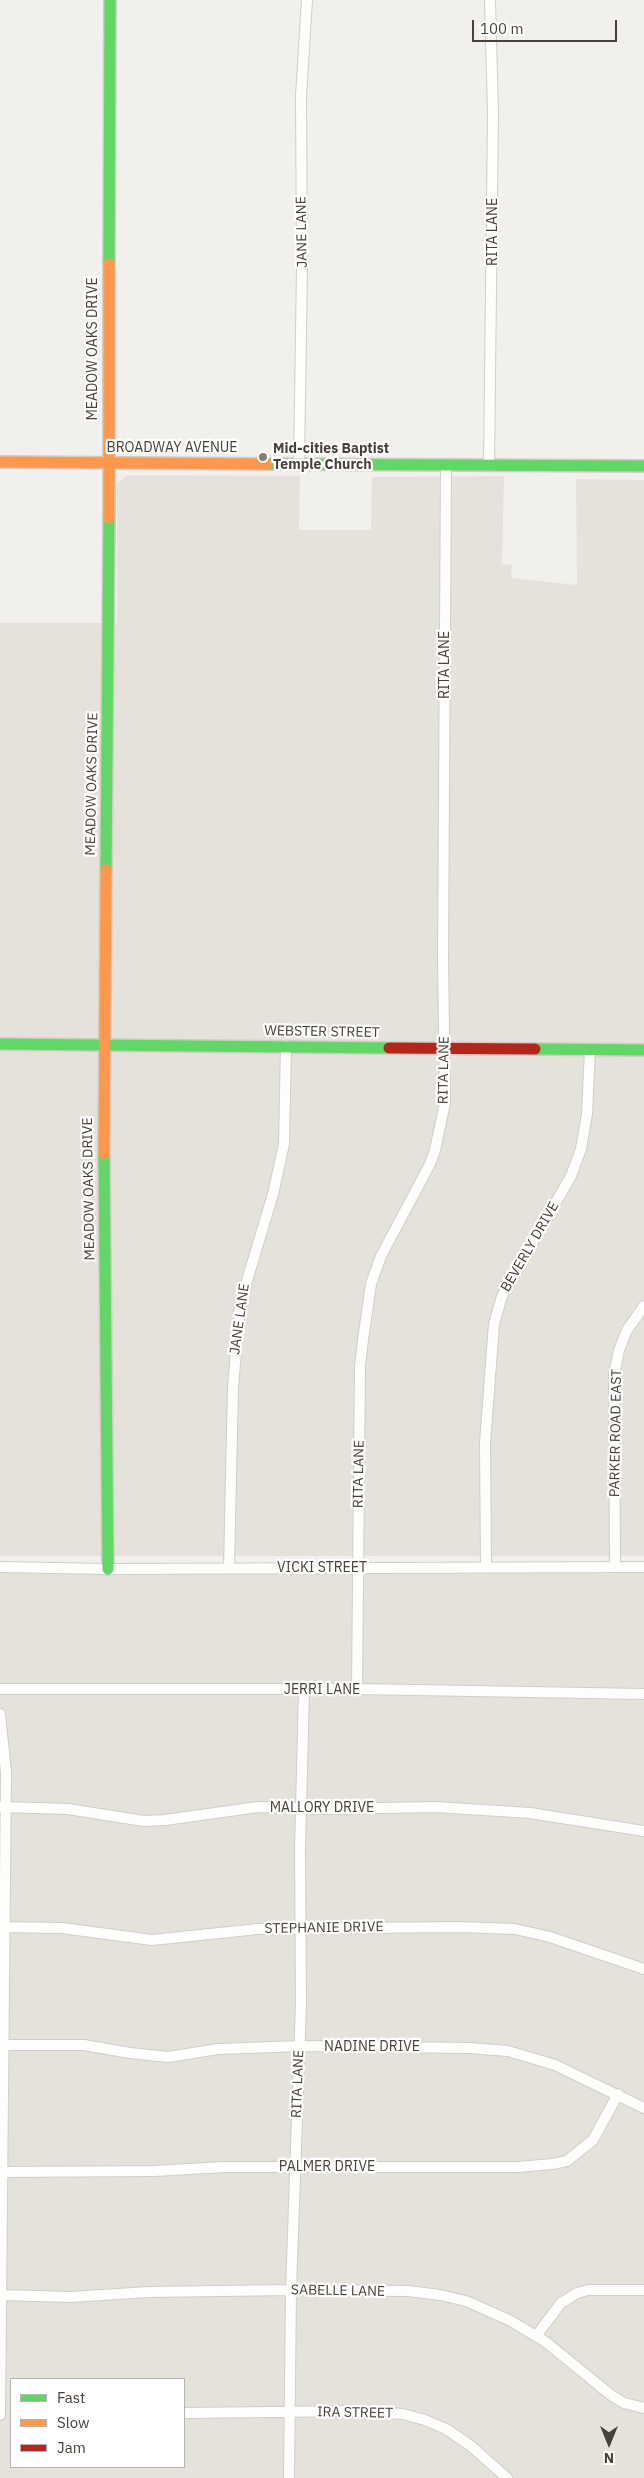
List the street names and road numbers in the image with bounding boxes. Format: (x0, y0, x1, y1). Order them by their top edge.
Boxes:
street label: JANE LANE (293, 196, 311, 268)
street label: RITA LANE (485, 198, 501, 266)
street label: MEADOW OAKS DRIVE (85, 277, 101, 421)
street label: BROADWAY AVENUE (107, 440, 237, 456)
street label: RITA LANE (437, 631, 453, 699)
street label: MEADOW OAKS DRIVE (82, 712, 102, 856)
street label: WEBSTER STREET (264, 1023, 380, 1041)
street label: RITA LANE (435, 1036, 453, 1104)
street label: MEADOW OAKS DRIVE (79, 1117, 99, 1261)
street label: BEVERLY DRIVE (497, 1199, 563, 1295)
street label: JANE LANE (227, 1282, 253, 1356)
street label: PARKER ROAD EAST (606, 1369, 626, 1497)
street label: RITA LANE (350, 1440, 368, 1508)
street label: VICKI STREET (277, 1560, 367, 1576)
street label: JERRI LANE (284, 1682, 360, 1698)
street label: MALLORY DRIVE (270, 1800, 374, 1816)
street label: STEPHANIE DRIVE (264, 1919, 384, 1937)
street label: NADINE DRIVE (324, 2039, 420, 2055)
street label: RITA LANE (288, 2050, 308, 2118)
street label: PALMER DRIVE (279, 2159, 375, 2175)
street label: SABELLE LANE (291, 2282, 385, 2300)
street label: IRA STREET (317, 2404, 393, 2422)

